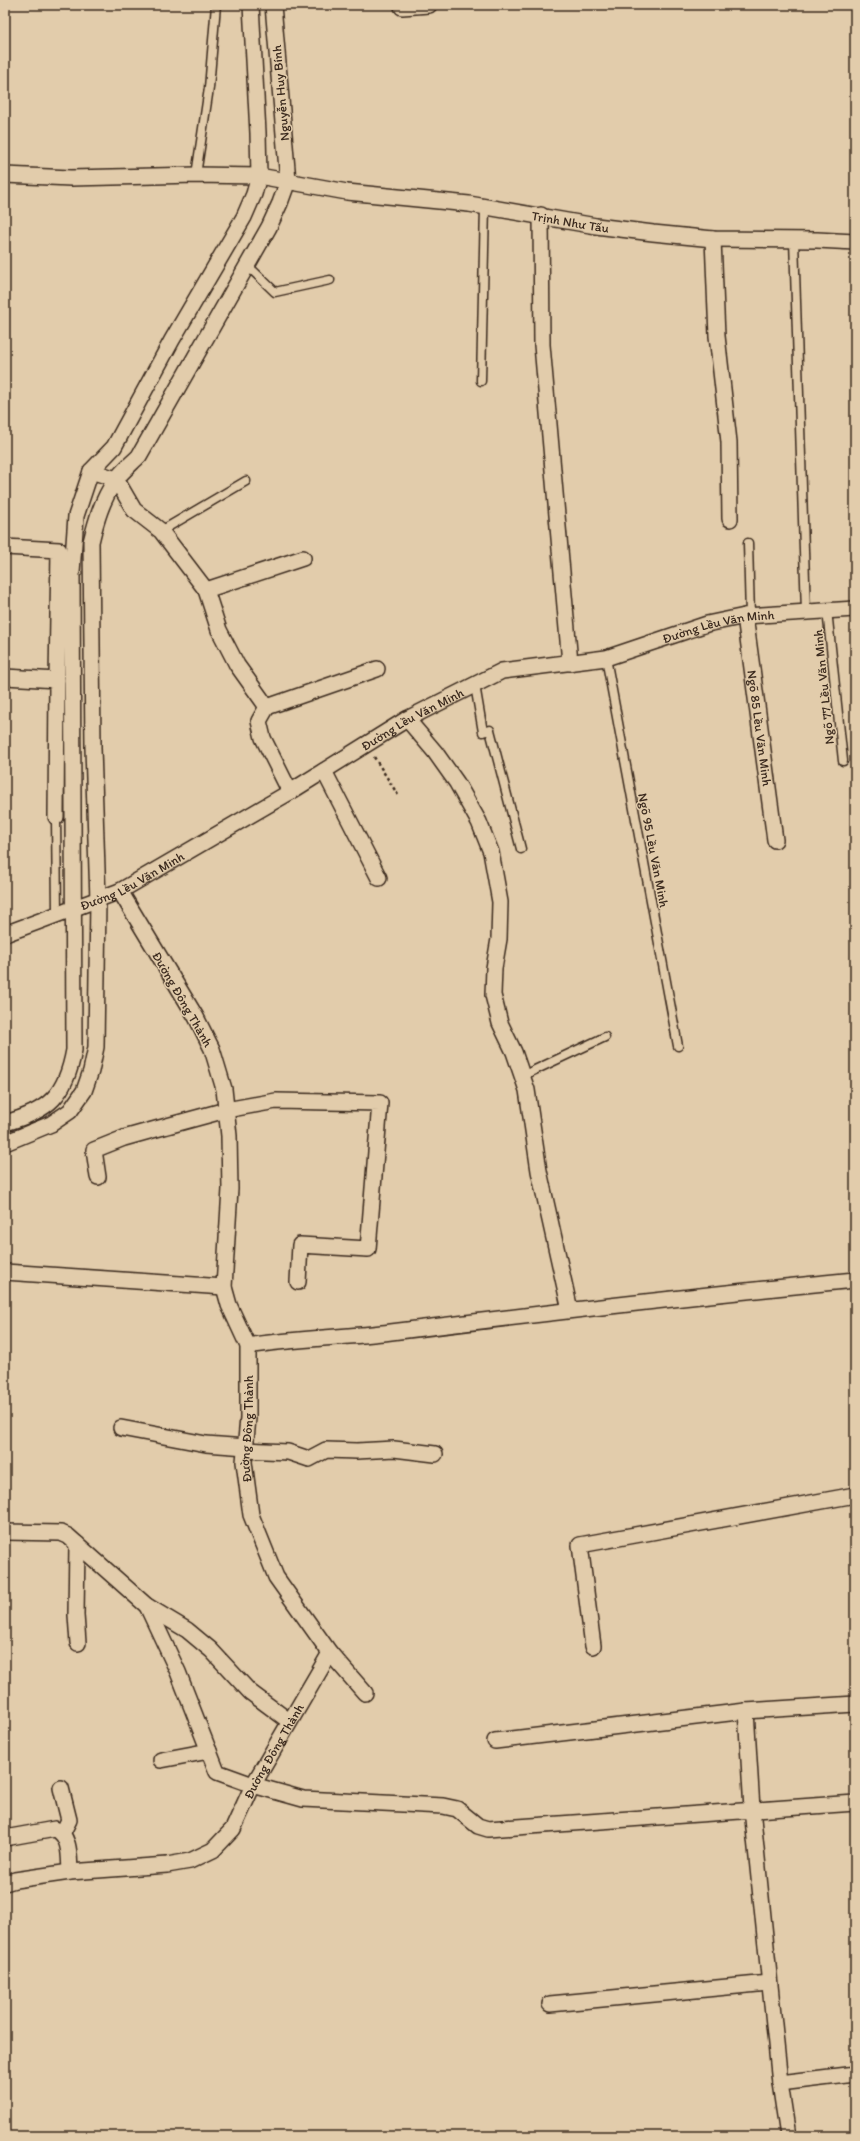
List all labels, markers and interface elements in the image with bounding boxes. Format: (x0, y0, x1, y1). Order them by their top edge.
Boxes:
street label: Nguyễn Huy Bính (269, 44, 292, 142)
street label: Trịnh Như Tấu (531, 208, 610, 236)
street label: Đường Lều Văn Minh (661, 607, 775, 646)
street label: Ngõ 77 Lều Văn Minh (810, 629, 837, 745)
street label: Ngõ 85 Lều Văn Minh (744, 669, 775, 787)
street label: Đường Lều Văn Minh (358, 685, 466, 754)
street label: Ngõ 95 Lều Văn Minh (635, 792, 672, 909)
street label: Đường Lều Văn Minh (78, 848, 187, 913)
street label: Đường Đông Thành (149, 949, 216, 1050)
street label: Đường Đông Thành (237, 1375, 256, 1483)
street label: Đường Đông Thành (241, 1701, 307, 1801)

